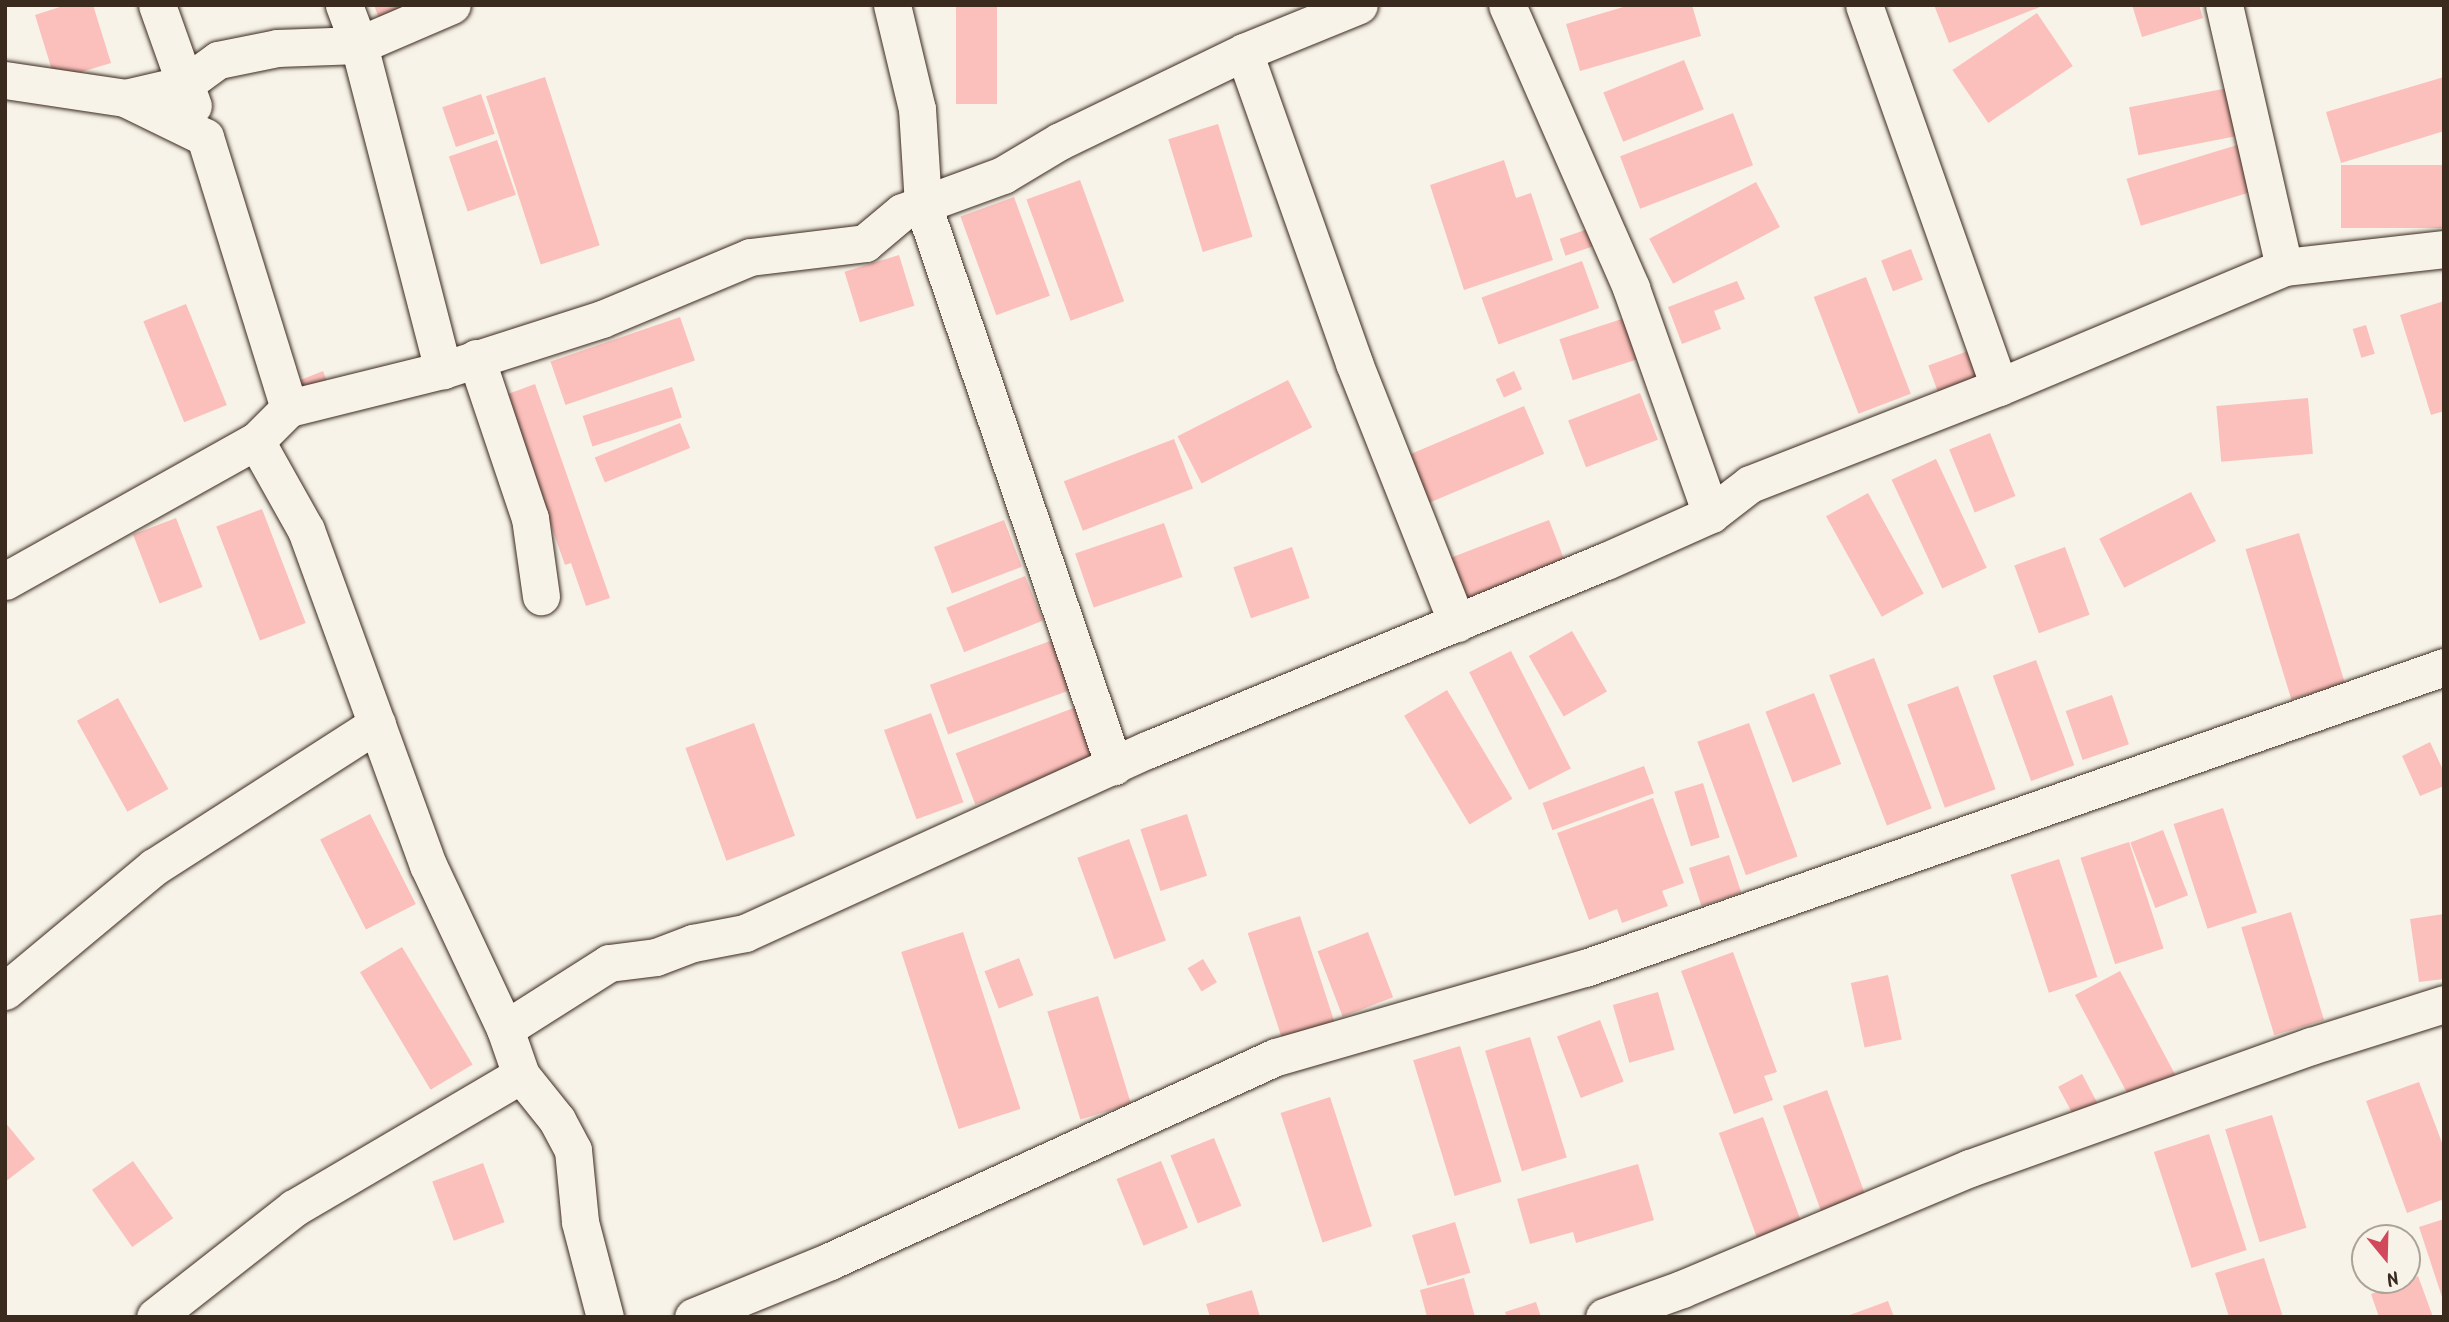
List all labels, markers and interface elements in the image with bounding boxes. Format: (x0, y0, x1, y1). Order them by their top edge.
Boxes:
north arrow (2351, 1224, 2421, 1294)
text: N (2382, 1261, 2403, 1293)

